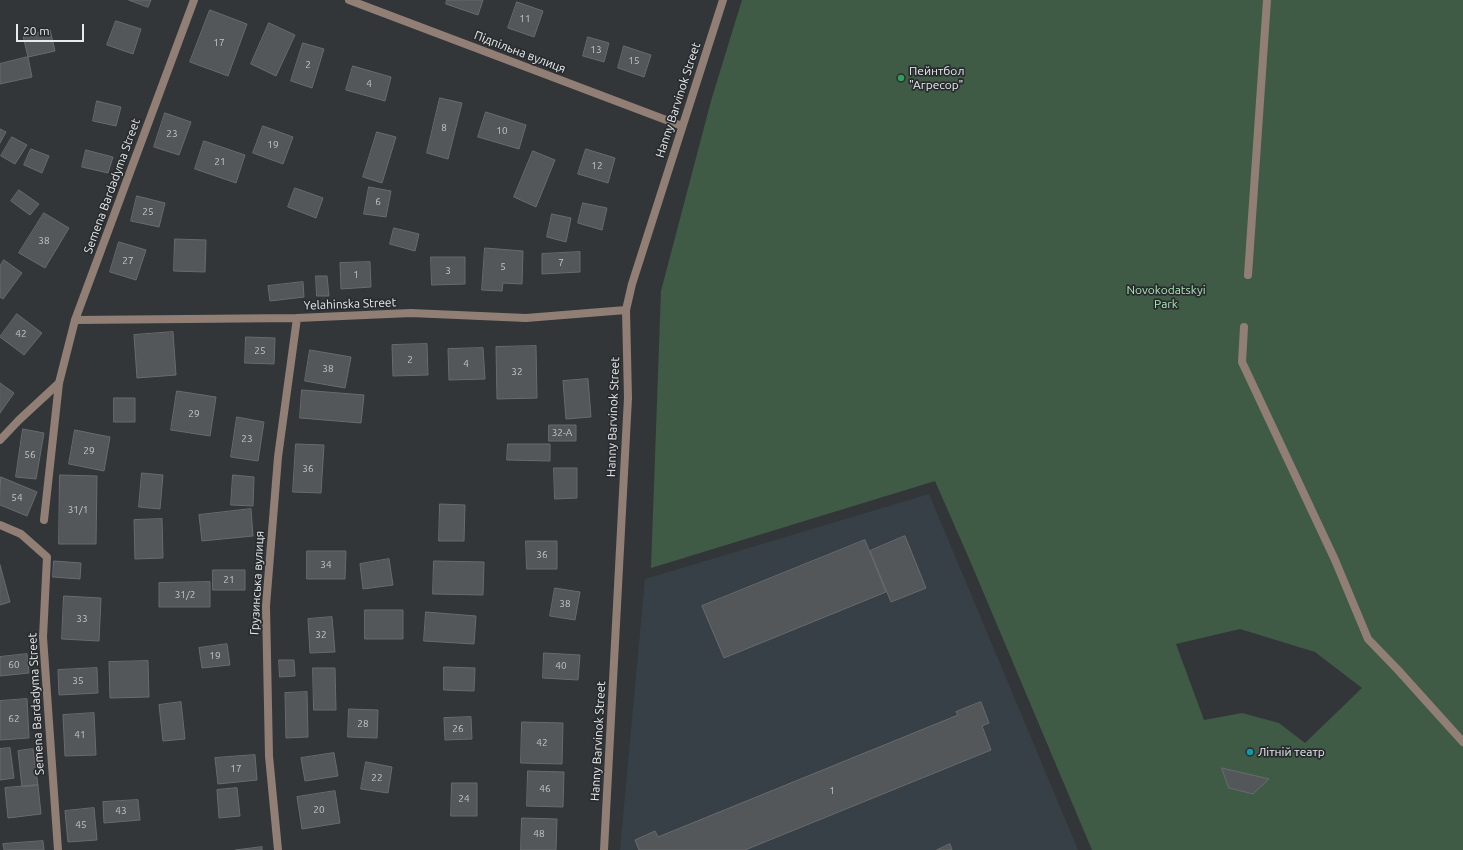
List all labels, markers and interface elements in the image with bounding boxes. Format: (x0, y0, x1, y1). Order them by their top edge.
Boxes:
house number: 11 (519, 13, 531, 25)
scale bar (18, 16, 86, 42)
text: 20 m (23, 24, 50, 37)
street label: Підпільна вулиця (472, 28, 568, 76)
house number: 17 (213, 37, 225, 49)
street label: Hanny Barvinok Street (653, 41, 703, 159)
house number: 13 (590, 44, 602, 56)
house number: 15 (628, 55, 640, 67)
house number: 2 (305, 59, 311, 71)
place label: Пейнтбол "Агресор" (909, 64, 964, 92)
marker: Пейнтбол "Агресор" (896, 73, 906, 83)
house number: 4 (366, 78, 372, 90)
street label: Semena Bardadyma Street (81, 116, 143, 256)
house number: 8 (441, 122, 447, 134)
house number: 10 (496, 125, 508, 137)
house number: 23 (166, 128, 178, 140)
house number: 19 (267, 139, 279, 151)
house number: 21 (214, 156, 226, 168)
house number: 12 (591, 160, 603, 172)
house number: 6 (375, 196, 381, 208)
house number: 25 (142, 206, 154, 218)
house number: 38 (38, 235, 50, 247)
house number: 27 (122, 255, 134, 267)
house number: 7 (558, 257, 564, 269)
house number: 5 (500, 261, 506, 273)
house number: 3 (445, 265, 451, 277)
house number: 1 (353, 269, 359, 281)
park label: Novokodatskyi Park (1126, 283, 1206, 311)
street label: Yelahinska Street (303, 295, 397, 313)
house number: 42 (15, 328, 27, 340)
house number: 25 (254, 345, 266, 357)
house number: 2 (407, 354, 413, 366)
street label: Hanny Barvinok Street (604, 357, 622, 477)
house number: 4 (463, 358, 469, 370)
house number: 38 (322, 363, 334, 375)
house number: 32 (511, 366, 523, 378)
house number: 29 (188, 408, 200, 420)
house number: 32-А (552, 427, 572, 439)
house number: 23 (241, 433, 253, 445)
house number: 29 (83, 445, 95, 457)
house number: 56 (24, 449, 36, 461)
house number: 36 (302, 463, 314, 475)
house number: 54 (11, 492, 23, 504)
house number: 31/1 (68, 504, 88, 516)
street label: Грузинська вулиця (247, 531, 267, 635)
house number: 36 (536, 549, 548, 561)
house number: 34 (320, 559, 332, 571)
house number: 21 (223, 574, 235, 586)
house number: 31/2 (175, 589, 195, 601)
house number: 38 (559, 598, 571, 610)
house number: 33 (76, 613, 88, 625)
house number: 32 (315, 629, 327, 641)
street label: Semena Bardadyma Street (25, 632, 47, 776)
house number: 19 (209, 650, 221, 662)
house number: 60 (8, 659, 20, 671)
house number: 40 (555, 660, 567, 672)
house number: 35 (72, 675, 84, 687)
street label: Hanny Barvinok Street (588, 681, 608, 801)
house number: 62 (8, 713, 20, 725)
house number: 28 (357, 718, 369, 730)
house number: 26 (452, 723, 464, 735)
house number: 41 (74, 729, 86, 741)
house number: 42 (536, 737, 548, 749)
place label: Лiтнiй театр (1258, 745, 1325, 759)
marker: Лiтнiй театр (1245, 747, 1255, 757)
house number: 17 (230, 763, 242, 775)
house number: 22 (371, 772, 383, 784)
house number: 46 (539, 783, 551, 795)
house number: 1 (829, 785, 835, 797)
house number: 24 (458, 793, 470, 805)
house number: 20 (313, 804, 325, 816)
house number: 43 (115, 805, 127, 817)
house number: 45 (75, 819, 87, 831)
house number: 48 (533, 828, 545, 840)

